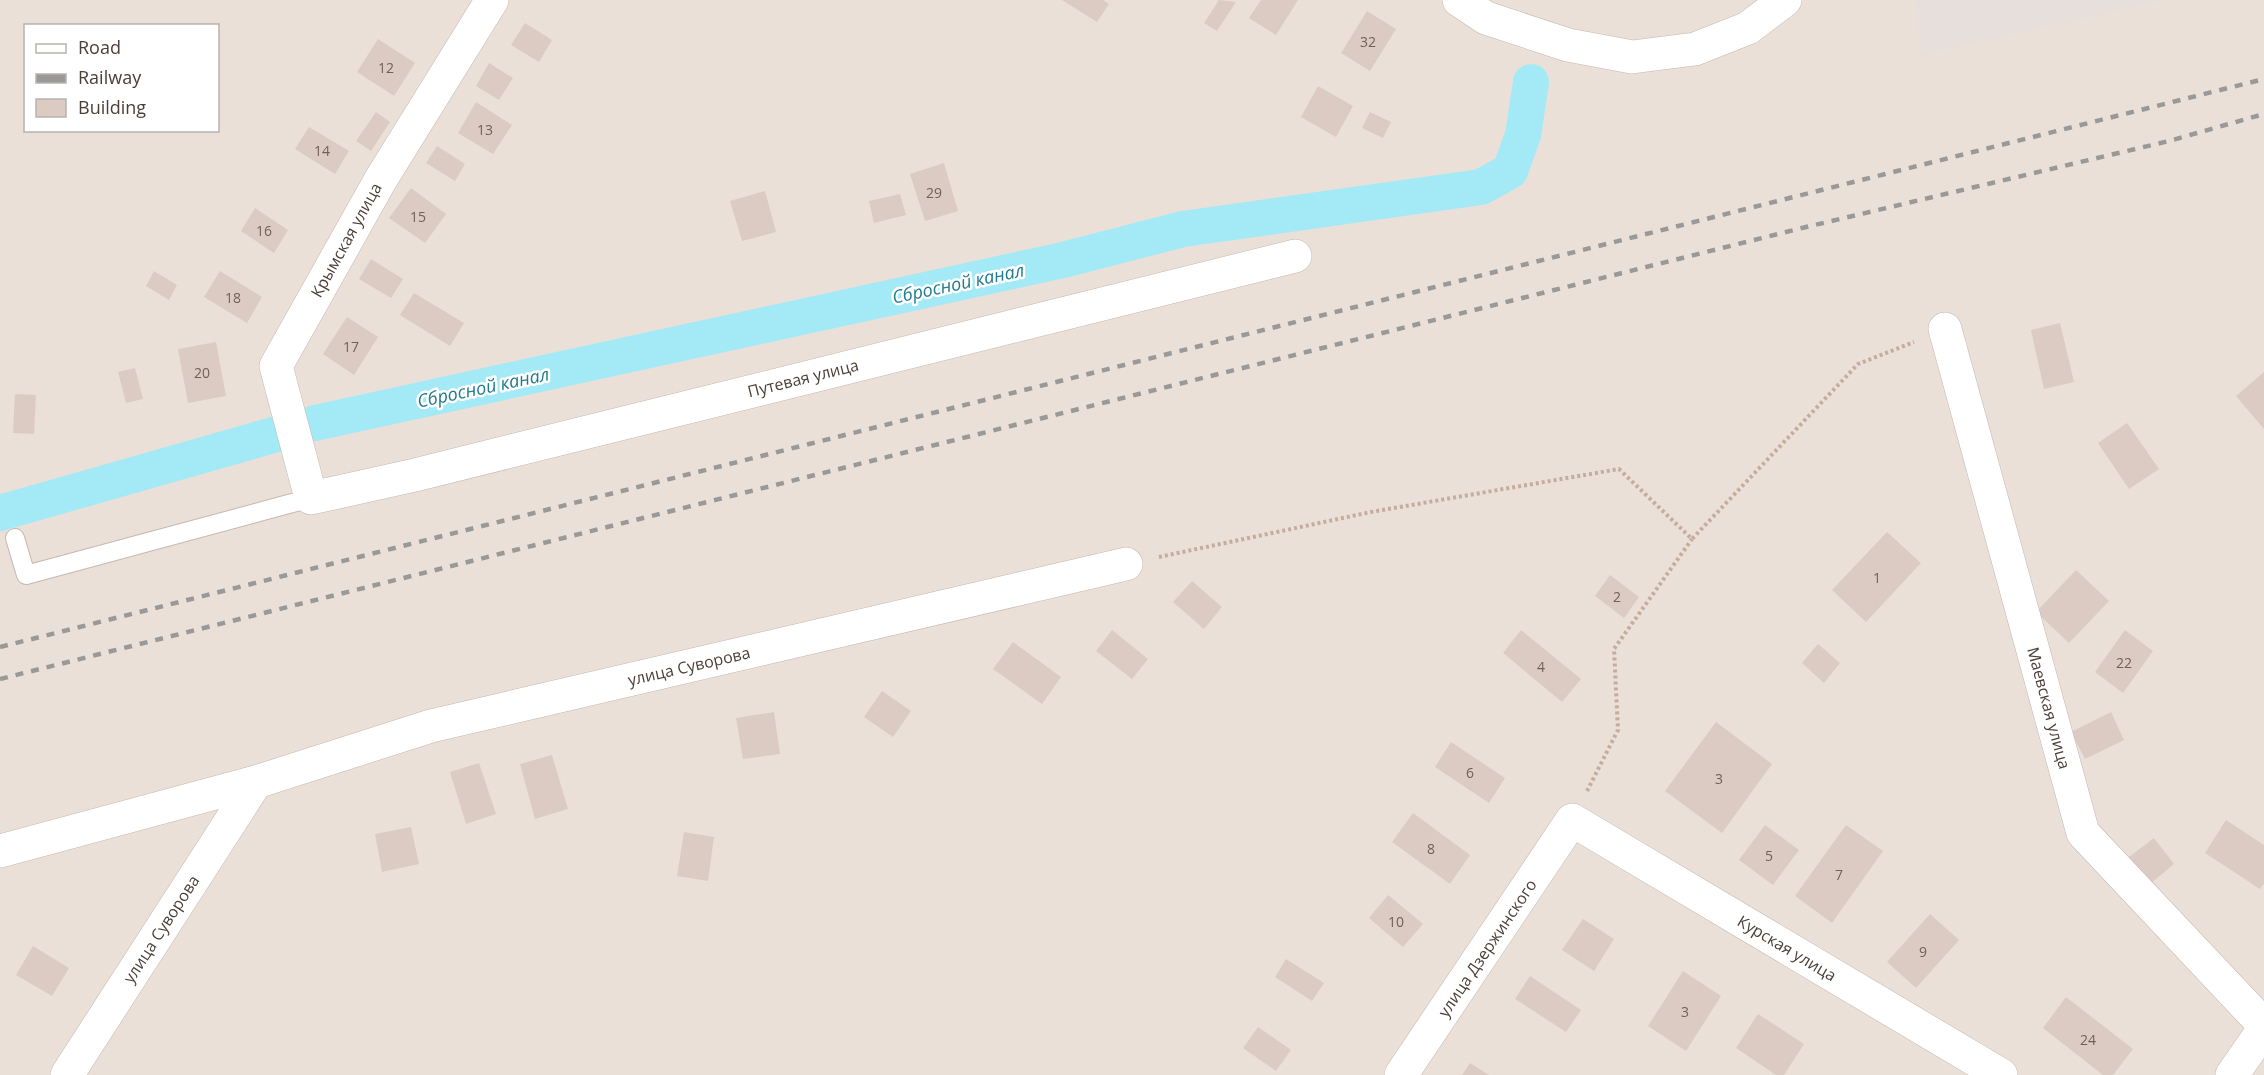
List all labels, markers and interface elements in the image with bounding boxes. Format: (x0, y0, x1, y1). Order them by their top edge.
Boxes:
legend (24, 24, 219, 132)
house number: 32 (1360, 32, 1376, 51)
text: Road (78, 35, 121, 59)
house number: 12 (378, 58, 394, 77)
text: Railway (78, 65, 142, 89)
text: Building (78, 95, 146, 119)
house number: 13 (477, 120, 493, 139)
house number: 14 (314, 141, 330, 160)
street label: Крымская улица (305, 179, 387, 301)
house number: 29 (926, 183, 942, 202)
house number: 15 (410, 207, 426, 226)
house number: 16 (256, 221, 272, 240)
water label: Сбросной канал (890, 257, 1027, 309)
house number: 18 (225, 288, 241, 307)
house number: 17 (343, 337, 359, 356)
street label: Путевая улица (745, 354, 861, 402)
water label: Сбросной канал (415, 361, 552, 413)
house number: 20 (194, 363, 210, 382)
house number: 1 (1873, 568, 1881, 587)
house number: 2 (1613, 587, 1621, 606)
street label: улица Суворова (626, 641, 752, 691)
street label: Маевская улица (2022, 645, 2076, 771)
house number: 22 (2116, 653, 2132, 672)
house number: 4 (1537, 657, 1545, 676)
house number: 6 (1466, 763, 1474, 782)
house number: 3 (1715, 769, 1723, 788)
house number: 8 (1427, 839, 1435, 858)
house number: 5 (1765, 846, 1773, 865)
house number: 7 (1835, 865, 1843, 884)
street label: улица Суворова (118, 871, 204, 987)
street label: улица Дзержинского (1433, 875, 1541, 1021)
street label: Курская улица (1733, 910, 1841, 986)
house number: 10 (1388, 912, 1404, 931)
house number: 9 (1919, 942, 1927, 961)
house number: 3 (1681, 1002, 1689, 1021)
house number: 24 (2080, 1030, 2096, 1049)

